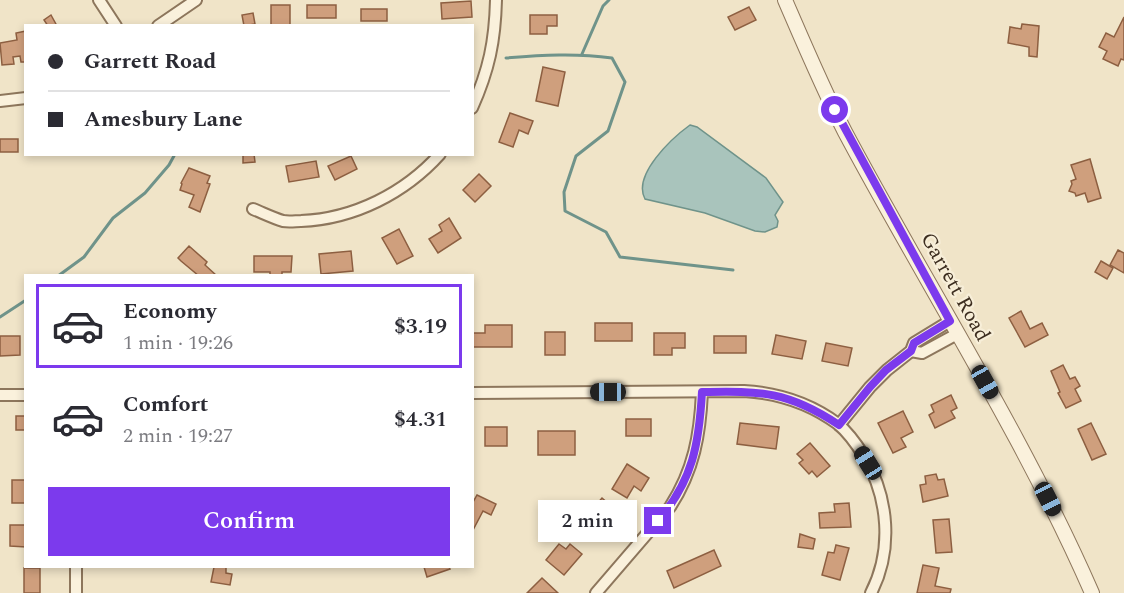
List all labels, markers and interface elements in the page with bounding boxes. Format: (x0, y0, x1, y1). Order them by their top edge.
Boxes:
text: Garrett Road (84, 45, 216, 78)
route start (821, 96, 848, 123)
text: Amesbury Lane (84, 103, 243, 136)
street label: Garrett Road (912, 226, 998, 348)
text: Economy (123, 295, 216, 328)
icon: car (51, 299, 105, 353)
text: $3.19 (394, 310, 447, 343)
text: 1 min · 19:26 (123, 328, 233, 358)
car (968, 362, 1002, 402)
car (590, 383, 626, 401)
text: Comfort (123, 388, 208, 421)
icon: car (51, 392, 105, 446)
text: $4.31 (394, 403, 447, 436)
text: 2 min · 19:27 (123, 421, 233, 451)
car (851, 443, 885, 483)
car (1032, 479, 1064, 519)
button: Confirm (48, 487, 450, 556)
callout: 2 min (538, 500, 637, 542)
text: 2 min (562, 506, 613, 536)
route end (644, 507, 671, 534)

